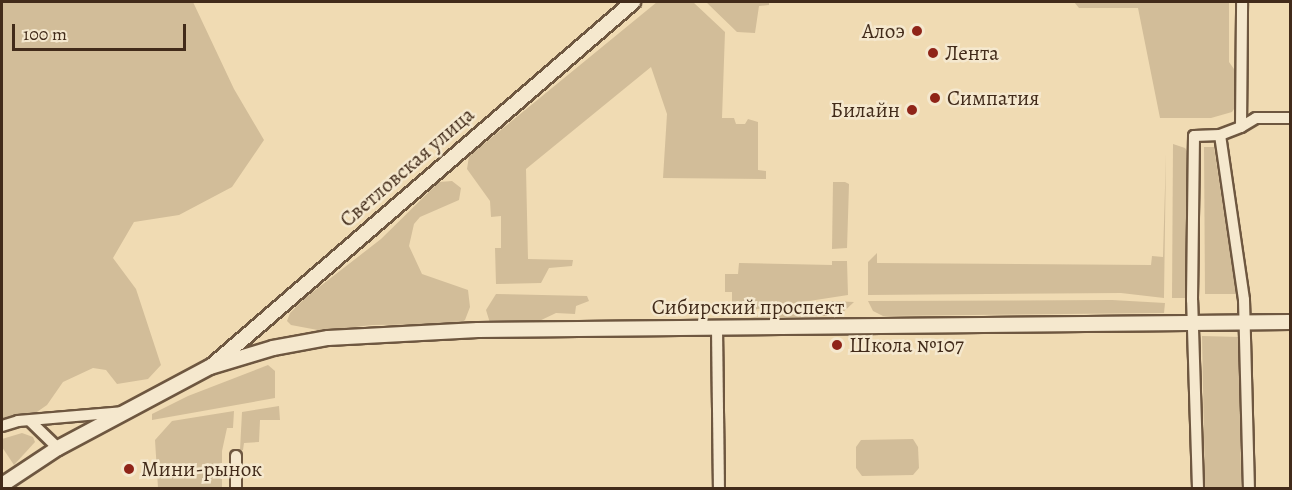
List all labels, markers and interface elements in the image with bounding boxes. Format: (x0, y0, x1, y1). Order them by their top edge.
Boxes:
scale bar (15, 12, 189, 50)
place label: Алоэ (862, 18, 905, 44)
text: 100 m (23, 22, 67, 46)
marker: Алоэ (910, 24, 924, 38)
place label: Лента (945, 40, 999, 66)
marker: Лента (926, 46, 940, 60)
place label: Симпатия (947, 85, 1039, 111)
marker: Симпатия (928, 91, 942, 105)
place label: Билайн (831, 97, 900, 123)
street label: Светловская улица (335, 102, 479, 232)
marker: Билайн (905, 103, 919, 117)
street label: Сибирский проспект (652, 294, 844, 320)
place label: Школа №107 (849, 332, 964, 358)
marker: Школа №107 (830, 338, 844, 352)
place label: Мини-рынок (141, 456, 262, 482)
marker: Мини-рынок (122, 462, 136, 476)

